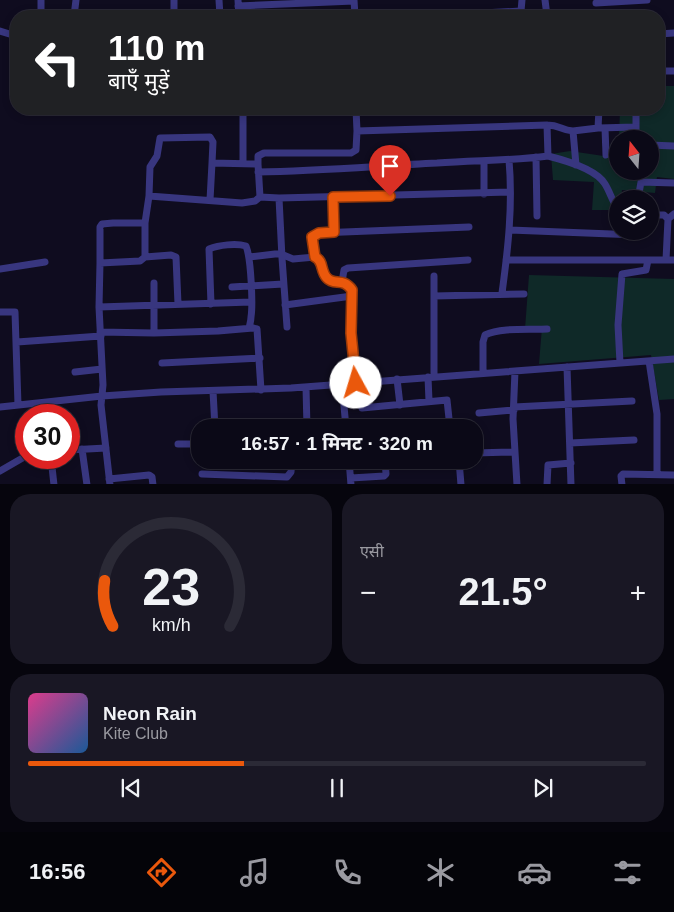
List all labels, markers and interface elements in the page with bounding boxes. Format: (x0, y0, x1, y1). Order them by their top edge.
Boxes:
text: 110 m (108, 28, 205, 67)
icon: left (25, 30, 90, 95)
text: बाएँ मुड़ें (108, 69, 169, 94)
north arrow (609, 130, 659, 180)
map controls (609, 130, 659, 240)
pin (369, 145, 411, 196)
icon: arrive (376, 152, 404, 180)
button: layers (609, 190, 659, 240)
position arrow (329, 356, 381, 408)
speed limit sign: 30 (15, 404, 80, 469)
text: 16:57 · 1 मिनट · 320 m (241, 433, 433, 454)
text: एसी (360, 543, 384, 560)
text: 23 (142, 558, 200, 616)
text: 21.5° (458, 571, 548, 613)
text: − (360, 577, 376, 608)
text: + (630, 577, 646, 608)
text: km/h (152, 615, 190, 635)
text: Neon Rain (103, 703, 197, 724)
text: Kite Club (103, 725, 168, 742)
icon: previous (117, 774, 145, 802)
icon: pause (323, 774, 351, 802)
icon: next (529, 774, 557, 802)
icon: directions (144, 855, 179, 890)
icon: music (237, 855, 272, 890)
icon: phone (330, 855, 365, 890)
icon: climate (423, 855, 458, 890)
icon: car (517, 855, 552, 890)
icon: filters (610, 855, 645, 890)
text: 16:56 (29, 859, 85, 884)

